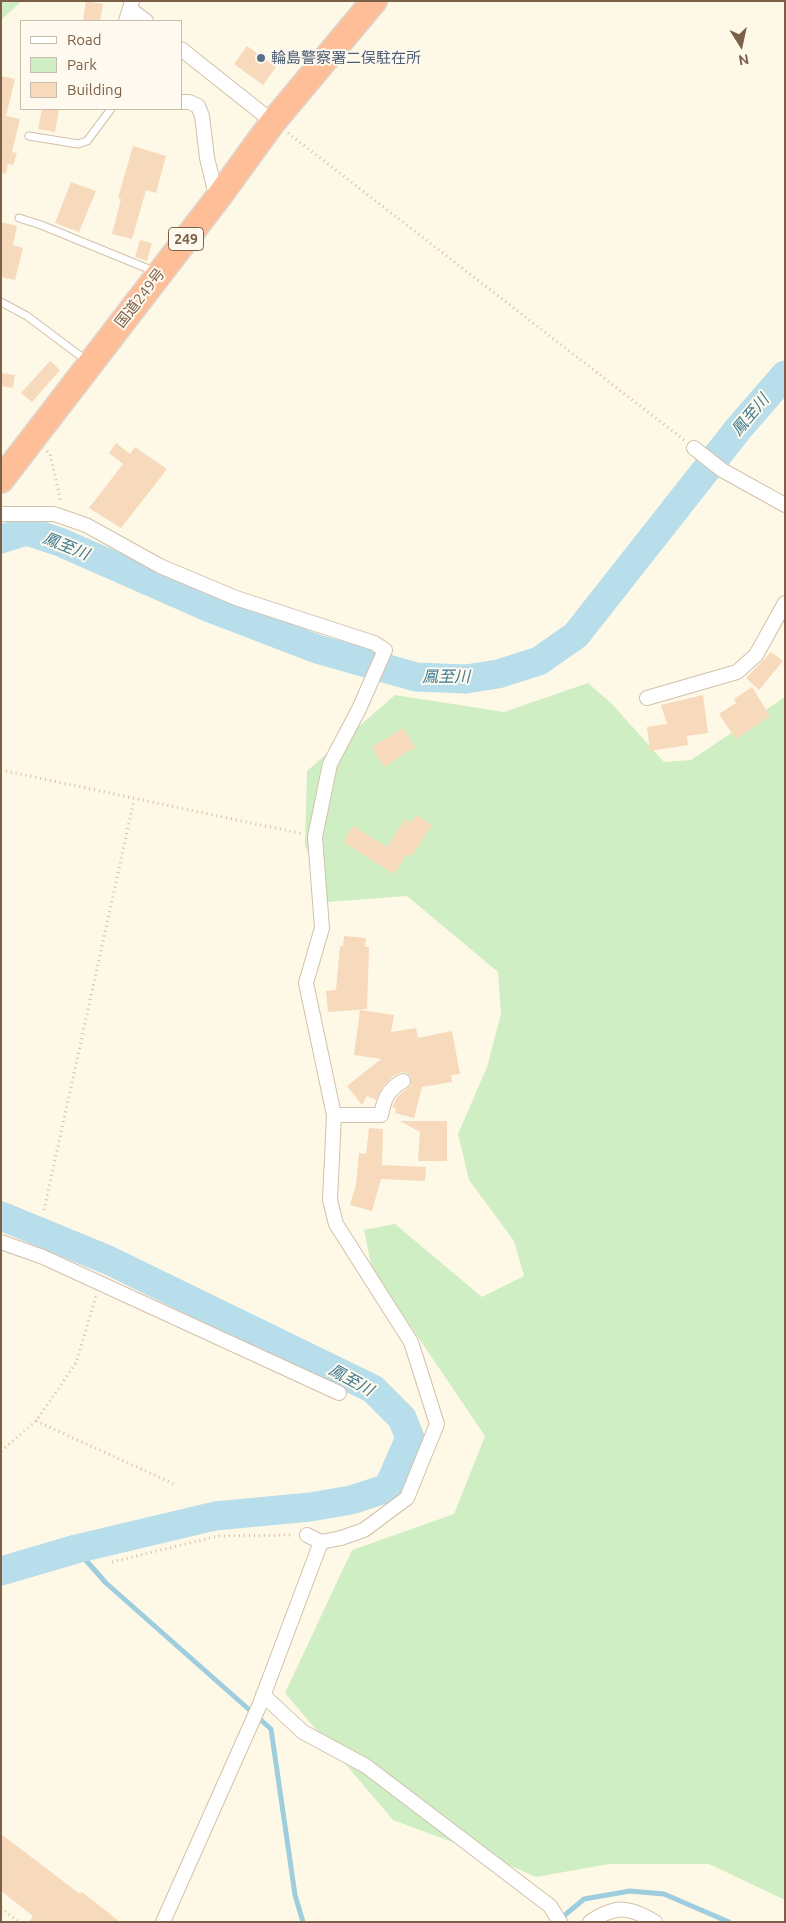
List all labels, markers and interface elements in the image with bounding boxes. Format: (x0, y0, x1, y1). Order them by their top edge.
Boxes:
legend (20, 20, 182, 110)
north arrow (716, 20, 766, 70)
text: Road (67, 31, 102, 48)
place label: 輪島警察署二俣駐在所 (271, 49, 421, 67)
text: N (737, 51, 750, 69)
marker: 輪島警察署二俣駐在所 (255, 52, 267, 64)
text: Park (67, 56, 97, 73)
text: Building (67, 81, 122, 98)
road number: 249 (168, 228, 204, 250)
street label: 国道249号 (111, 265, 169, 331)
water label: 鳳至川 (727, 390, 773, 440)
water label: 鳳至川 (40, 528, 92, 564)
water label: 鳳至川 (422, 667, 470, 687)
water label: 鳳至川 (325, 1360, 377, 1400)

